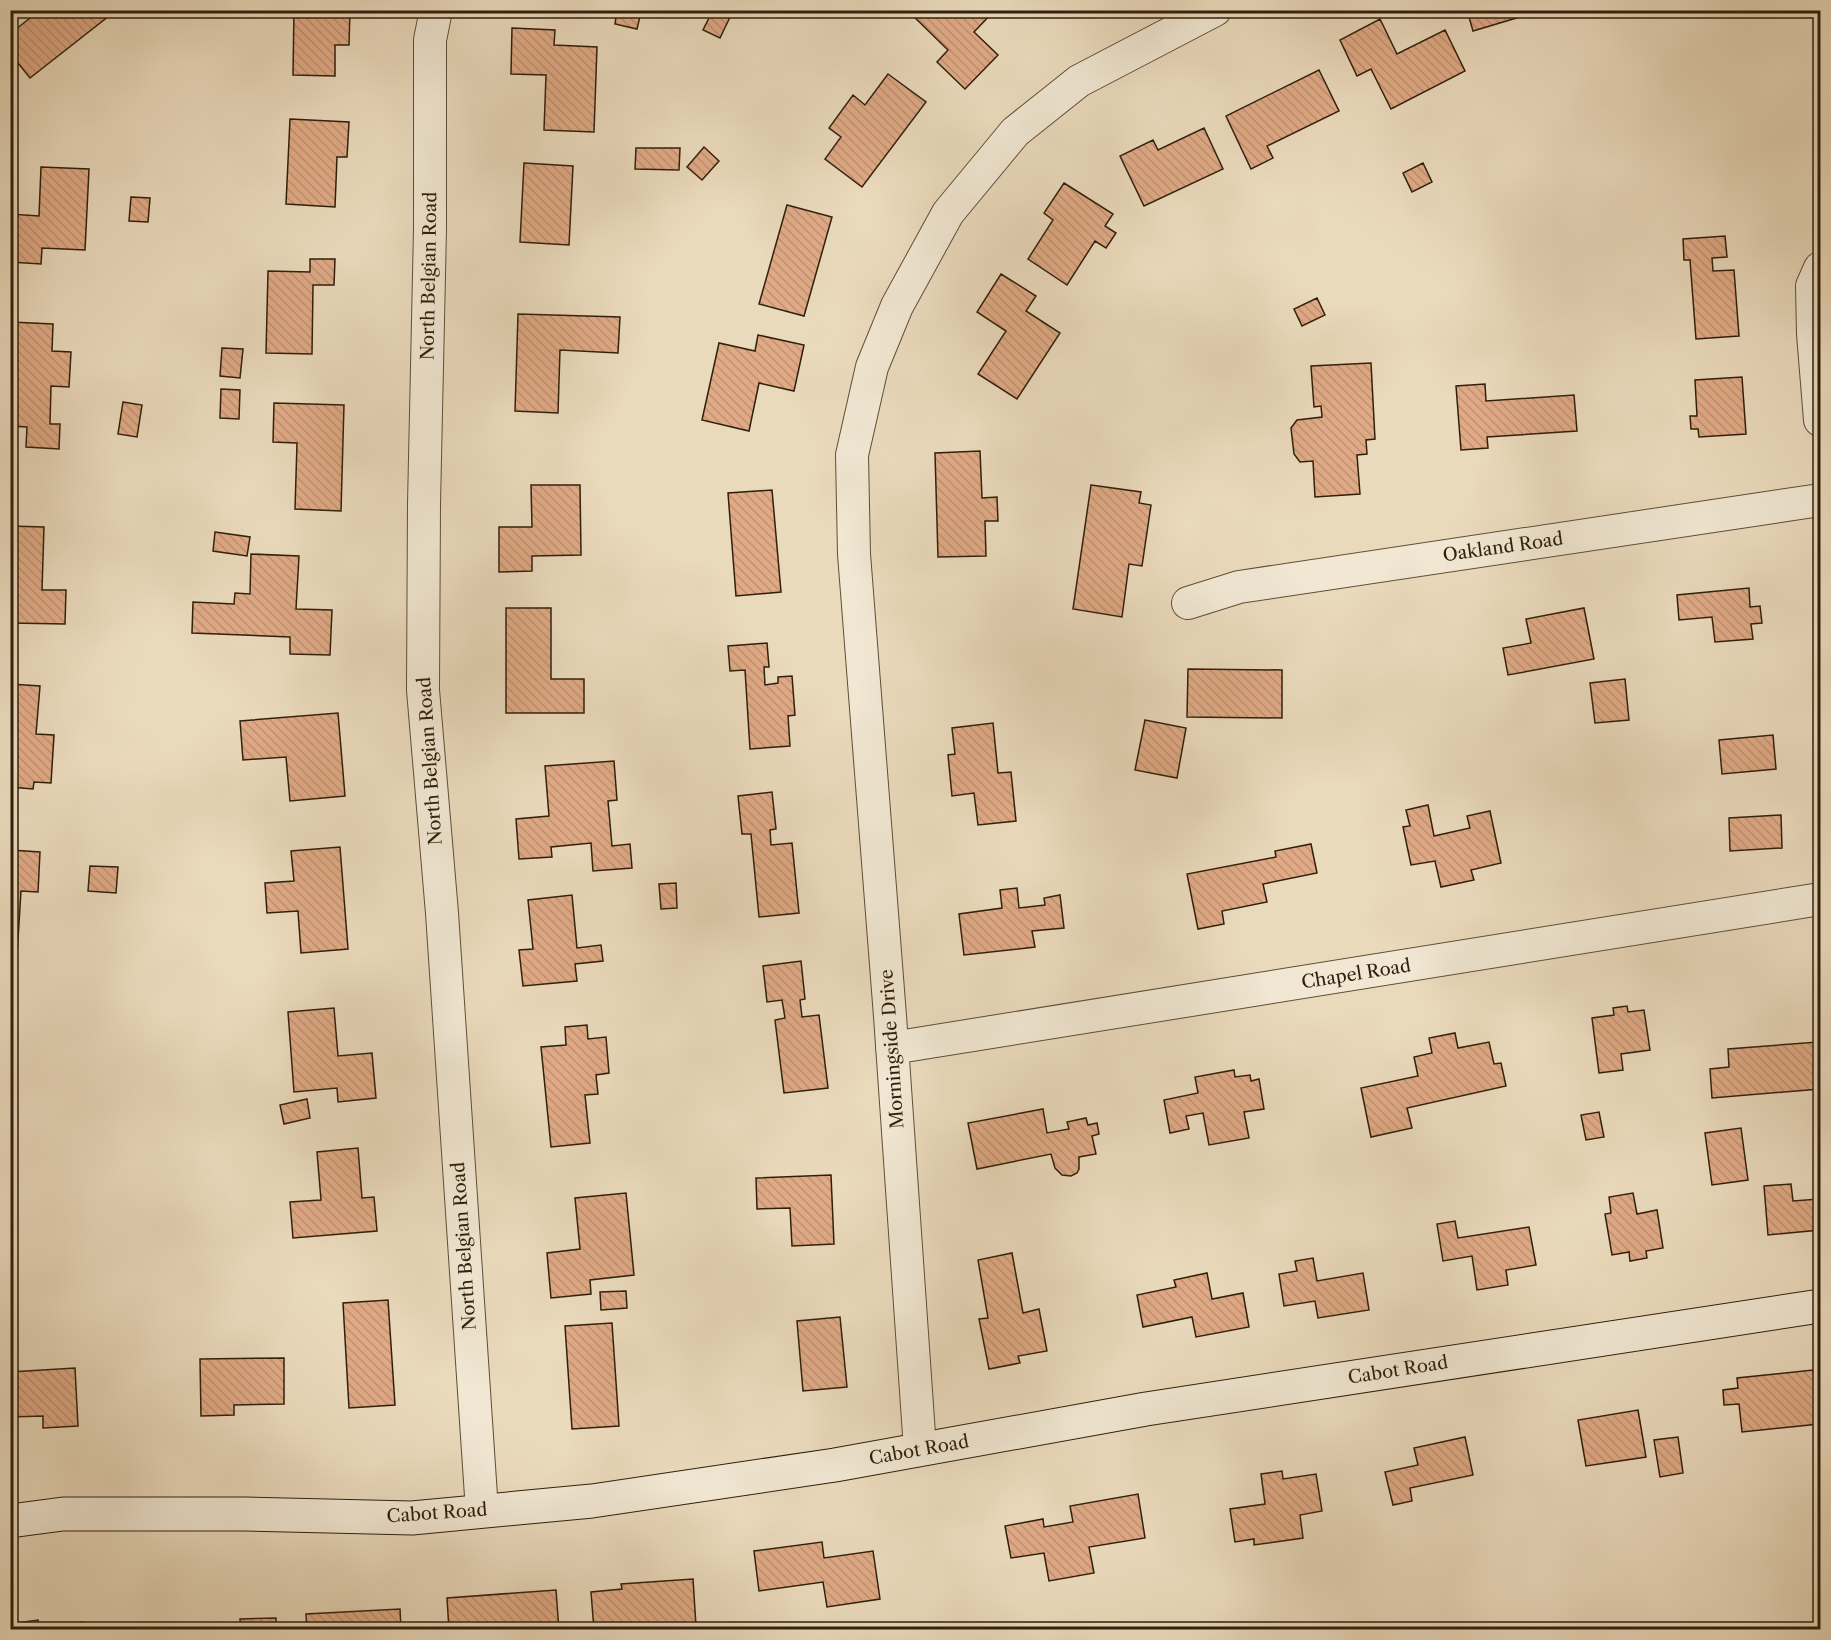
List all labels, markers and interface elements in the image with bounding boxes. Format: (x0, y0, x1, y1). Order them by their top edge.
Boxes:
street label: North Belgian Road (417, 192, 441, 360)
street label: Oakland Road (1441, 528, 1565, 566)
street label: North Belgian Road (413, 676, 447, 846)
street label: Chapel Road (1300, 954, 1412, 994)
street label: Morningside Drive (875, 969, 909, 1129)
street label: North Belgian Road (447, 1161, 481, 1331)
street label: Cabot Road (1346, 1351, 1450, 1389)
street label: Cabot Road (867, 1430, 971, 1470)
street label: Cabot Road (386, 1499, 488, 1527)

